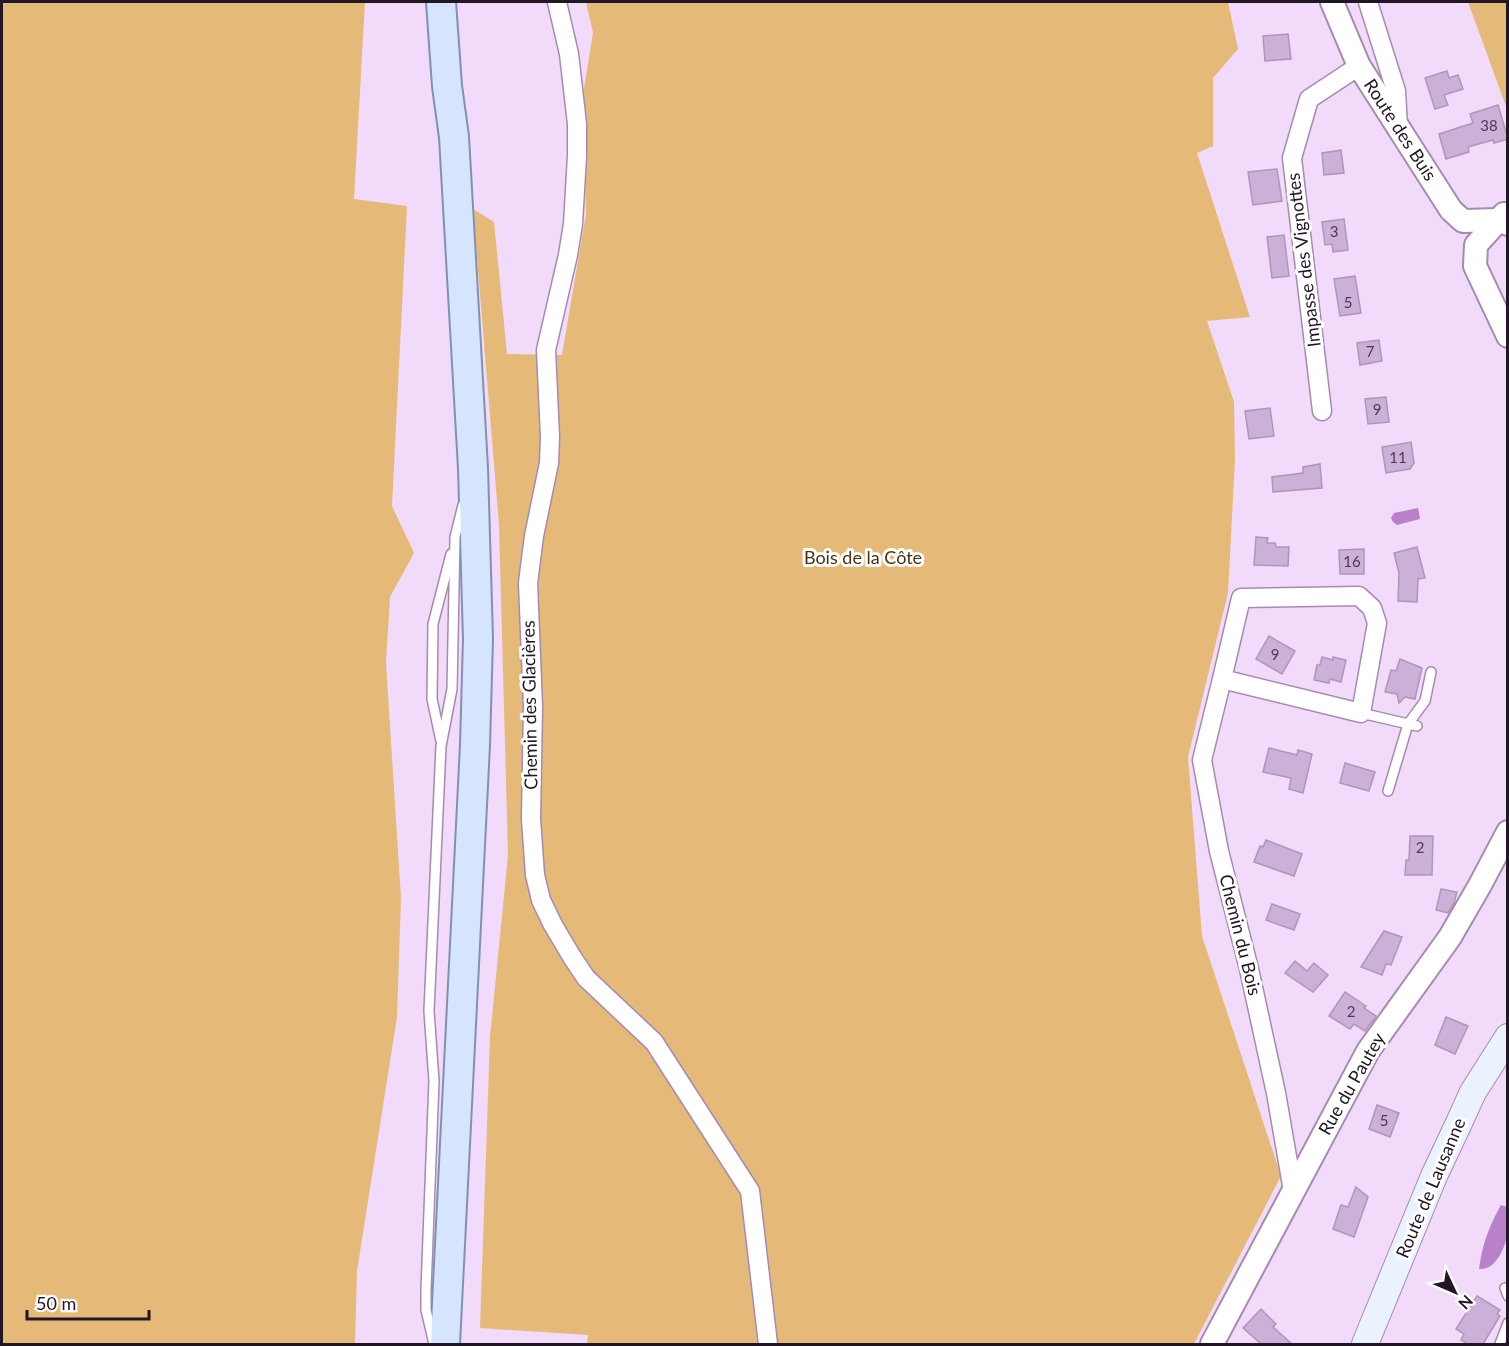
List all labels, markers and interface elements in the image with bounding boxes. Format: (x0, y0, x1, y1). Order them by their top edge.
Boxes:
street label: Route des Buis (1360, 74, 1442, 185)
house number: 38 (1480, 116, 1498, 134)
street label: Impasse des Vignottes (1281, 172, 1325, 348)
house number: 3 (1330, 222, 1338, 240)
house number: 5 (1344, 293, 1352, 311)
house number: 7 (1366, 342, 1375, 360)
house number: 9 (1373, 400, 1381, 418)
house number: 11 (1389, 448, 1407, 466)
park label: Bois de la Côte (804, 546, 922, 568)
house number: 16 (1343, 552, 1361, 570)
street label: Chemin des Glacières (517, 620, 541, 790)
house number: 9 (1271, 645, 1279, 663)
house number: 2 (1416, 838, 1424, 856)
street label: Chemin du Bois (1215, 872, 1267, 998)
house number: 2 (1347, 1002, 1355, 1020)
street label: Rue du Pautey (1313, 1028, 1390, 1138)
house number: 5 (1380, 1111, 1388, 1129)
street label: Route de Lausanne (1391, 1114, 1470, 1261)
north arrow (1425, 1262, 1485, 1322)
scale bar (27, 1283, 148, 1321)
text: 50 m (36, 1292, 76, 1314)
text: N (1455, 1292, 1477, 1314)

